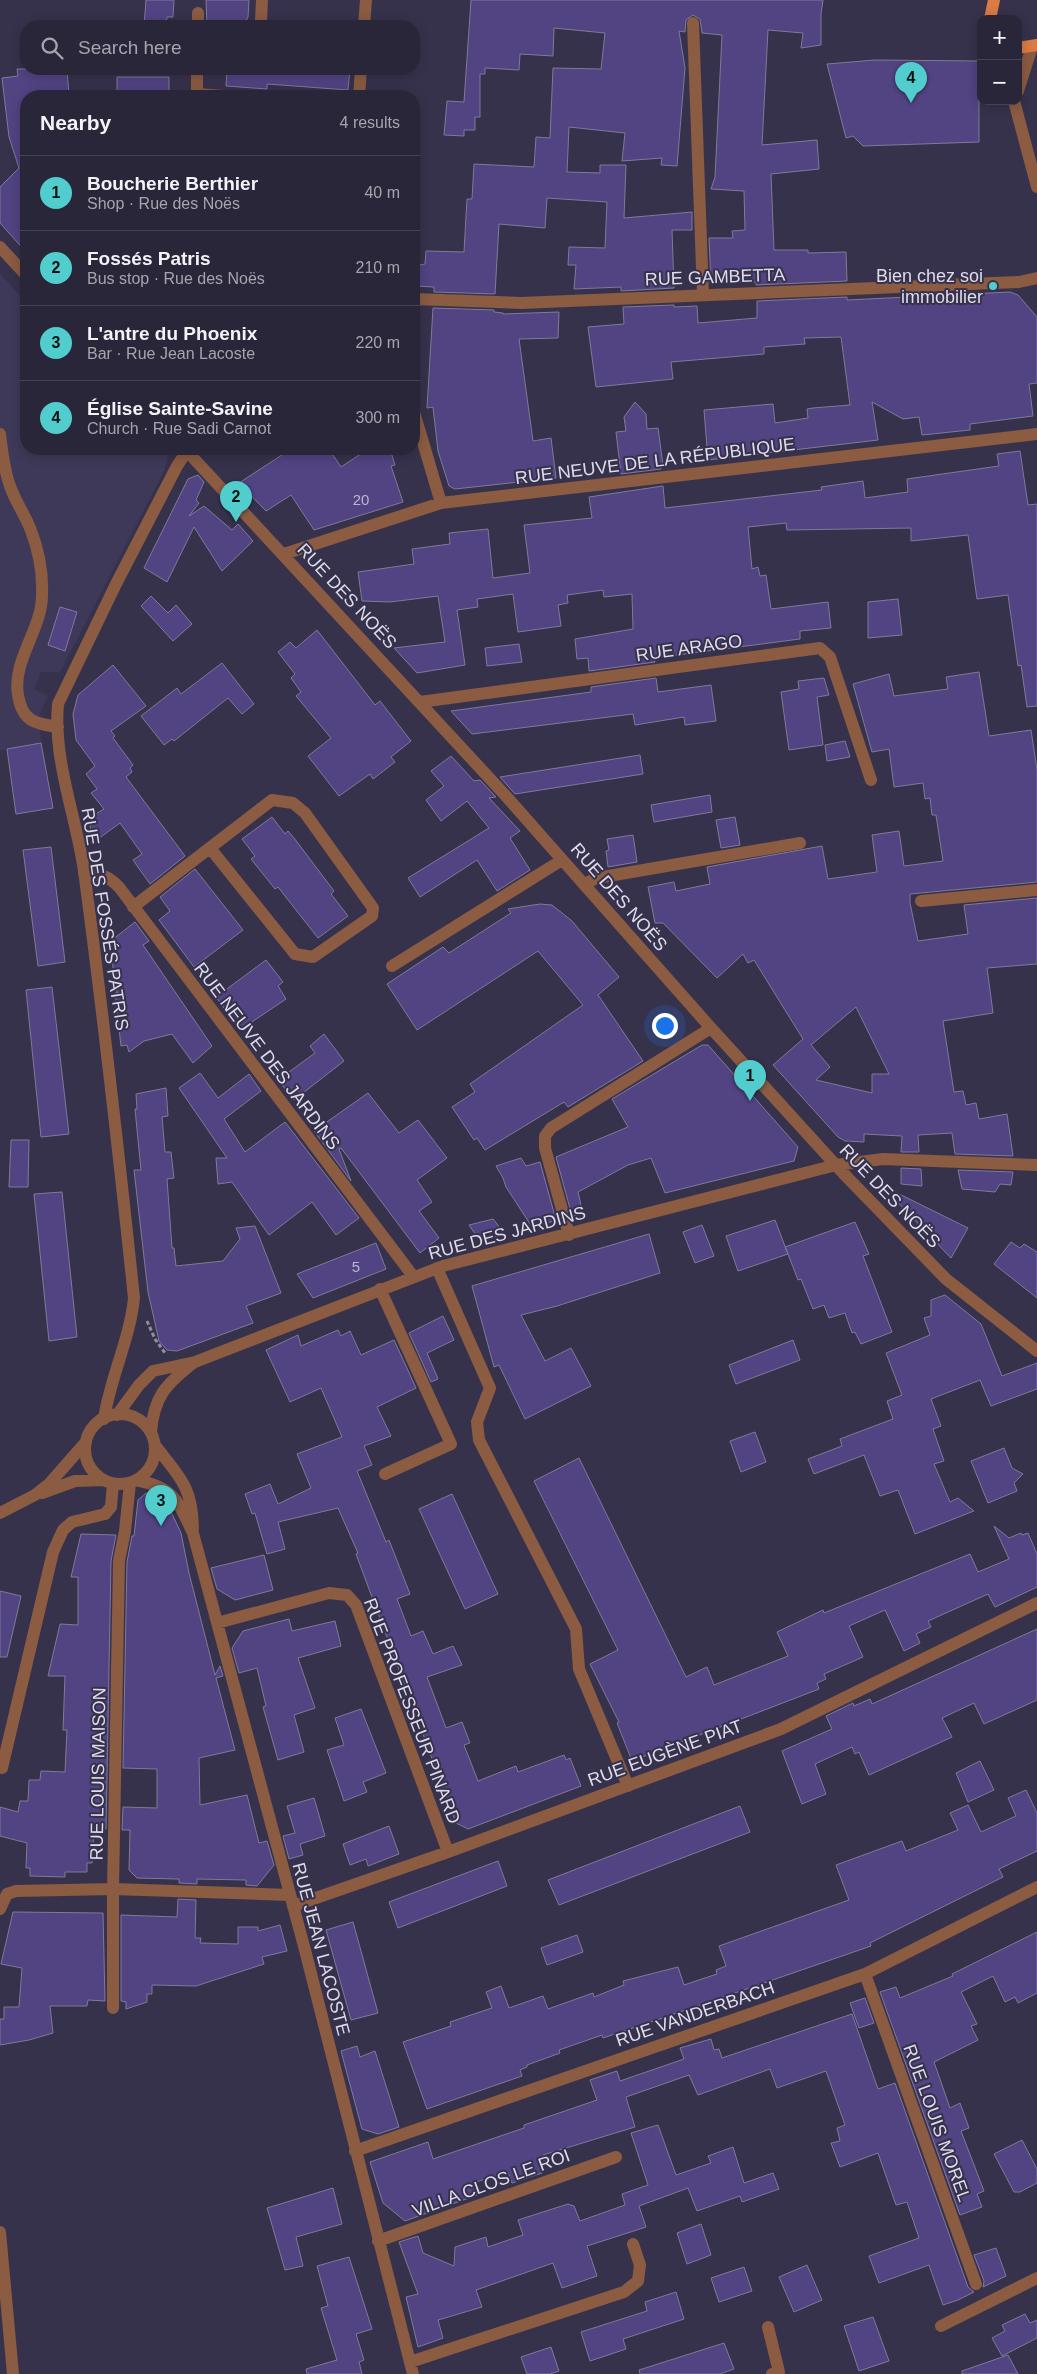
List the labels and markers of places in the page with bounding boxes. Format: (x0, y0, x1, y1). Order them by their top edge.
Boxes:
pin: 4 (895, 62, 927, 103)
place label: Bien chez soi immobilier (876, 266, 983, 307)
marker: Bien chez soi immobilier (987, 280, 999, 292)
pin: 2 (220, 481, 252, 522)
pin: 1 (734, 1060, 766, 1101)
pin: 3 (145, 1485, 177, 1526)

